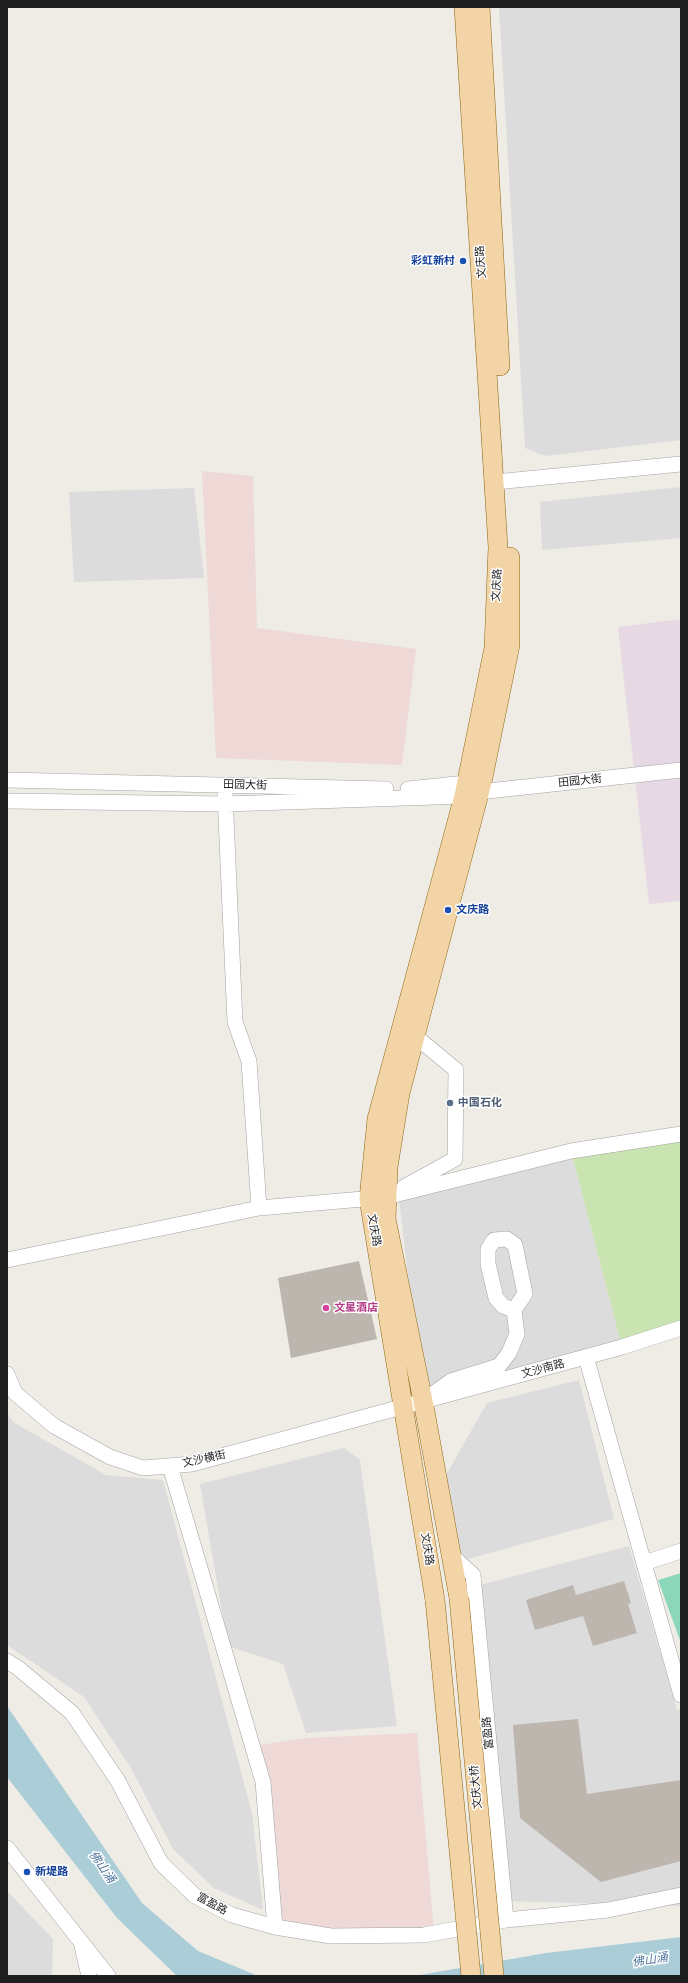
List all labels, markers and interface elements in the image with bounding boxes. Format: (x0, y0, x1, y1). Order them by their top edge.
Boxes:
street label: 文庆路 (473, 245, 489, 279)
place label: 彩虹新村 (411, 254, 455, 268)
marker: 彩虹新村 (458, 256, 468, 266)
street label: 文庆路 (490, 568, 504, 602)
street label: 田园大街 (557, 772, 603, 790)
street label: 田园大街 (223, 778, 267, 792)
place label: 文庆路 (456, 903, 489, 917)
marker: 文庆路 (443, 905, 453, 915)
place label: 中国石化 (458, 1096, 502, 1110)
marker: 中国石化 (445, 1098, 455, 1108)
street label: 文庆路 (365, 1213, 383, 1247)
place label: 文星酒店 (334, 1301, 378, 1315)
marker: 文星酒店 (321, 1303, 331, 1313)
street label: 文沙南路 (520, 1357, 566, 1381)
street label: 文沙横街 (181, 1448, 227, 1470)
street label: 文庆路 (418, 1532, 436, 1566)
street label: 富盈路 (480, 1716, 496, 1750)
street label: 文庆大桥 (468, 1765, 484, 1809)
water label: 佛山涌 (86, 1848, 118, 1886)
place label: 新堤路 (35, 1865, 68, 1879)
marker: 新堤路 (22, 1867, 32, 1877)
street label: 富盈路 (194, 1890, 230, 1918)
water label: 佛山涌 (631, 1950, 669, 1970)

